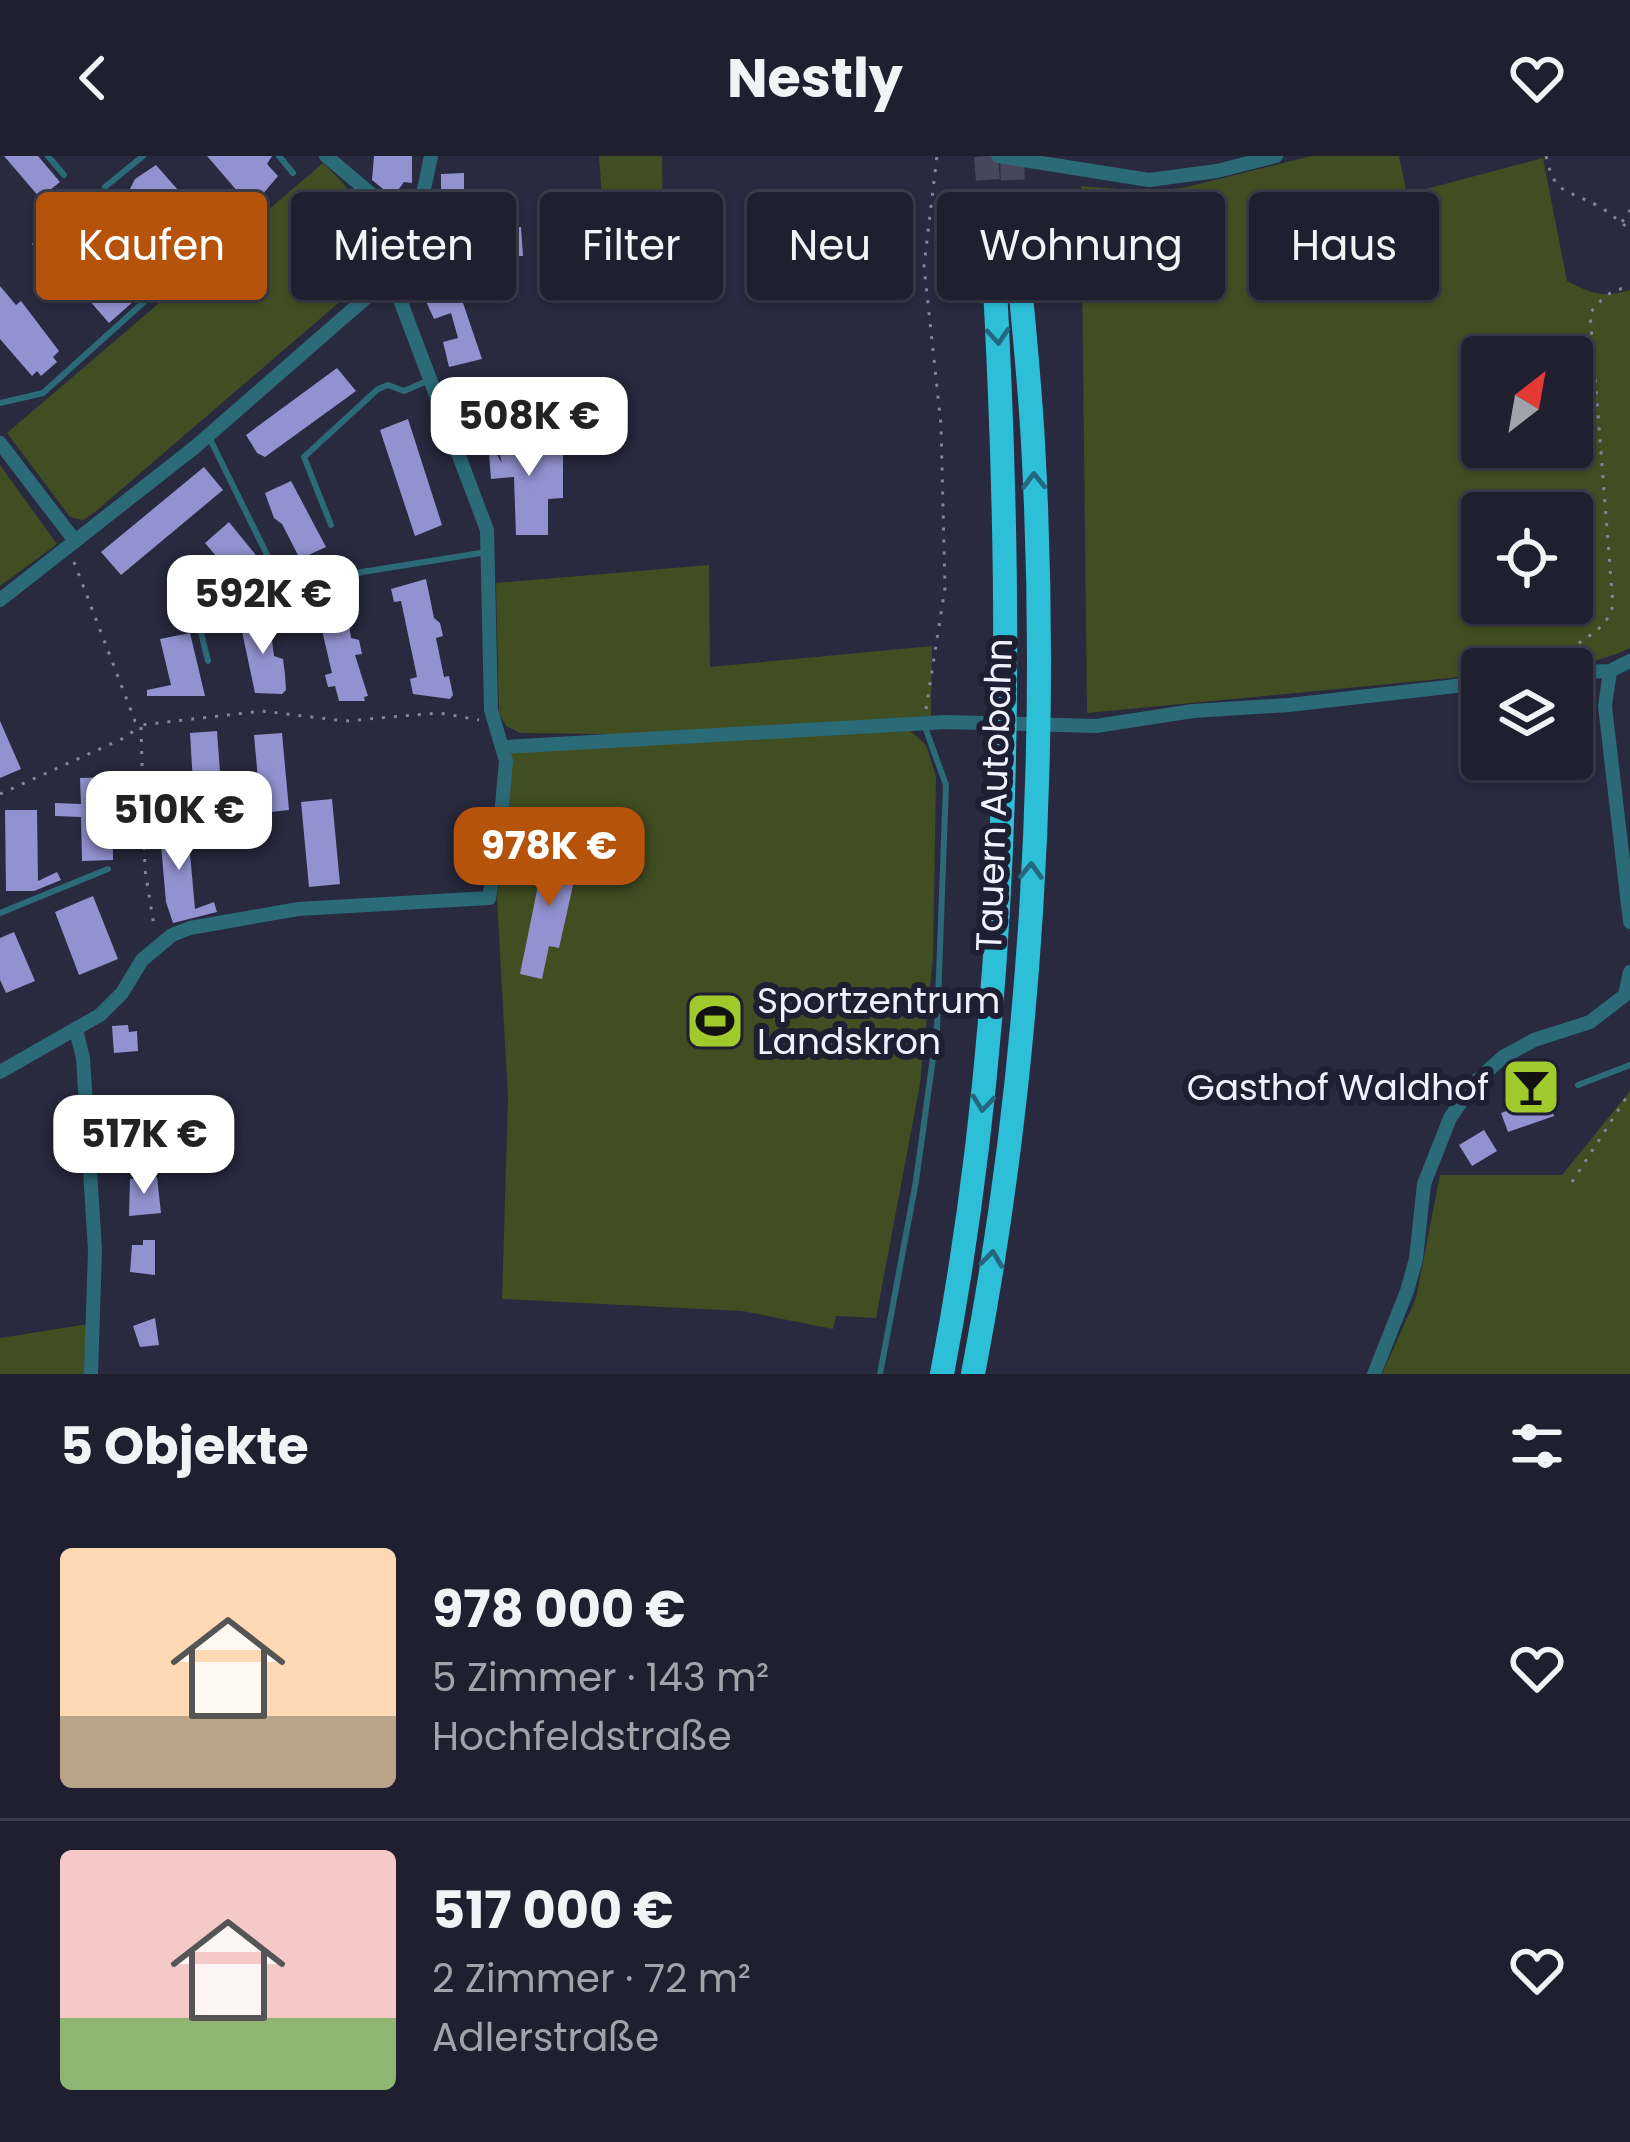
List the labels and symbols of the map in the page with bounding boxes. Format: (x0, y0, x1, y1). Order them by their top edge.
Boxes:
one-way arrow (985, 327, 1011, 346)
north arrow (1461, 336, 1593, 468)
pin: 508K € (431, 377, 627, 479)
one-way arrow (1021, 471, 1047, 490)
pin: 592K € (165, 555, 361, 657)
street label: Tauern Autobahn (963, 637, 1025, 953)
pin: 510K € (81, 771, 277, 873)
pin: 978K € (451, 807, 647, 909)
one-way arrow (1018, 861, 1044, 880)
place label: Sportzentrum Landskron (757, 975, 1000, 1067)
sports icon: Sportzentrum Landskron (684, 990, 746, 1052)
bar icon: Gasthof Waldhof (1500, 1056, 1562, 1118)
place label: Gasthof Waldhof (1187, 1062, 1489, 1113)
one-way arrow (971, 1094, 996, 1113)
pin: 517K € (46, 1095, 242, 1197)
one-way arrow (979, 1249, 1005, 1268)

